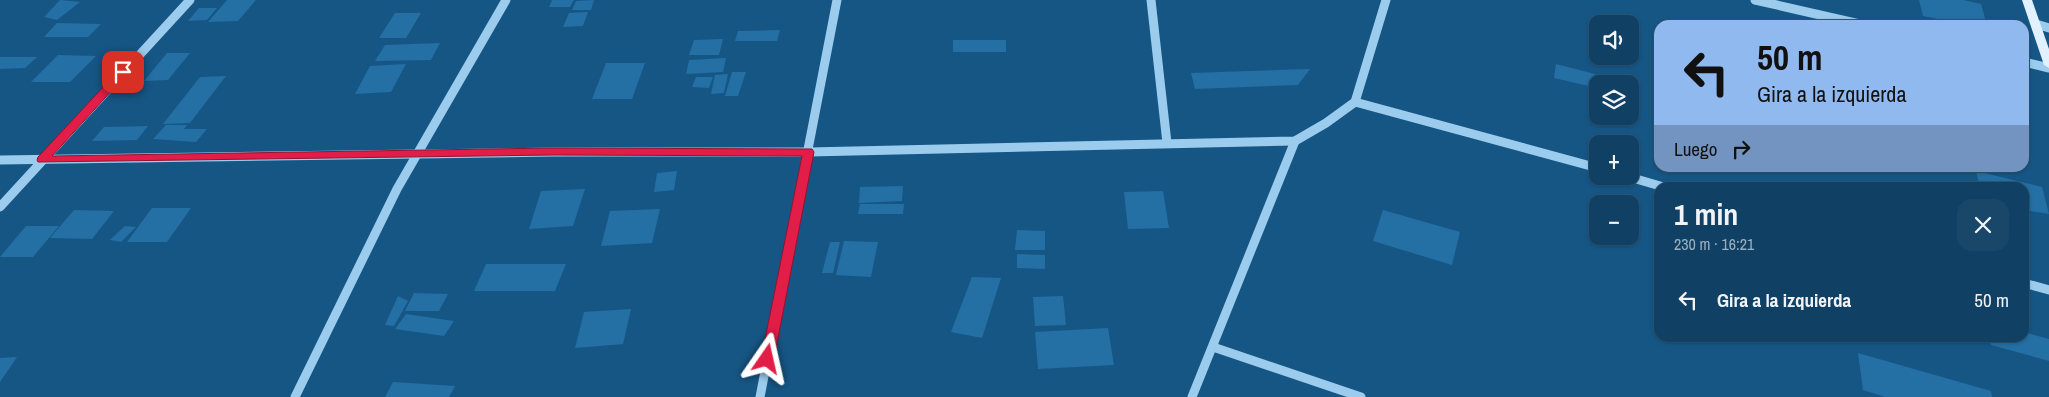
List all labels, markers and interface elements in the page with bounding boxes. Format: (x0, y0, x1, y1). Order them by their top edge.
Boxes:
map controls (1589, 15, 1639, 245)
button: sound (1589, 15, 1639, 65)
text: 50 m (1757, 34, 1822, 81)
icon: left (1674, 40, 1739, 105)
pin (102, 51, 144, 93)
icon: arrive (109, 58, 137, 86)
button: layers (1589, 75, 1639, 125)
text: Gira a la izquierda (1757, 79, 1906, 109)
button: + (1589, 135, 1639, 185)
icon: right (1727, 135, 1755, 163)
text: Luego (1674, 136, 1717, 162)
text: 1 min (1674, 194, 1738, 234)
button: − (1589, 195, 1639, 245)
button: close (1957, 199, 2009, 251)
text: 230 m · 16:21 (1674, 233, 1754, 255)
icon: left (1674, 286, 1702, 314)
text: Gira a la izquierda (1717, 287, 1851, 313)
text: 50 m (1974, 287, 2009, 313)
position arrow (740, 332, 792, 384)

